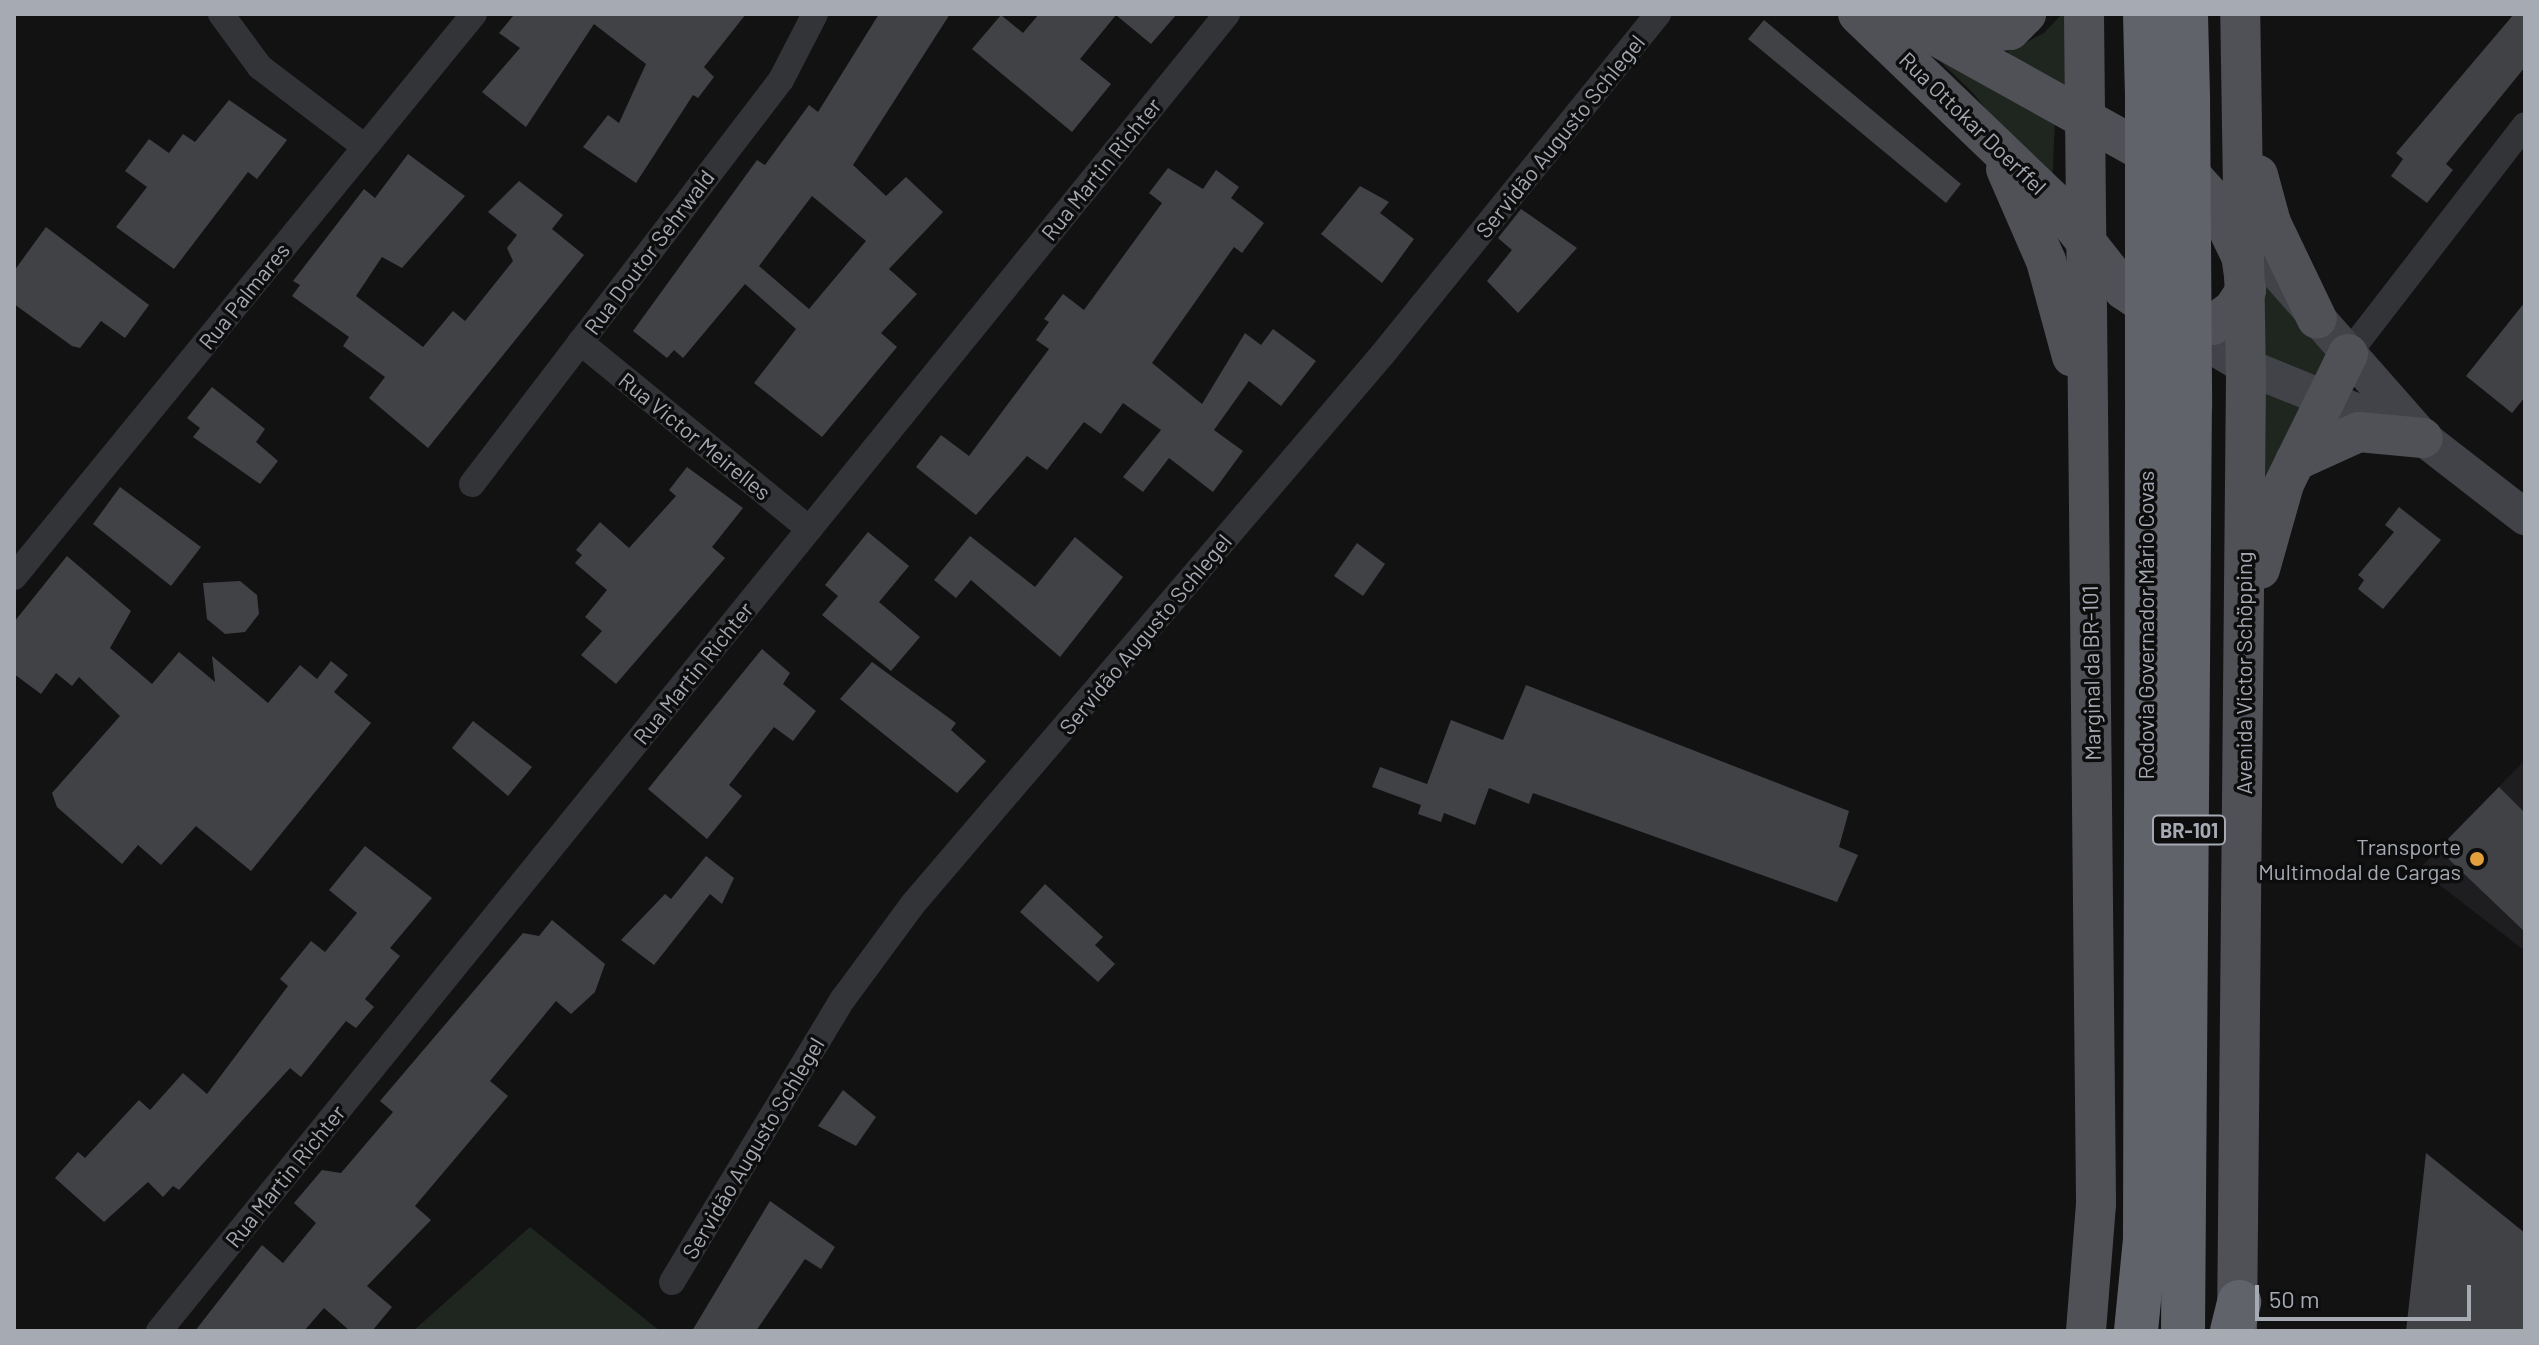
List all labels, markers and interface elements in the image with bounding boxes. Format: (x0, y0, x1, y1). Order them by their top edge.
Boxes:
street label: Servidão Augusto Schlegel (1470, 29, 1650, 243)
street label: Rua Ottokar Doerffel (1894, 46, 2052, 200)
street label: Rua Martin Richter (1035, 92, 1167, 246)
street label: Rua Doutor Sehrwald (578, 164, 720, 340)
street label: Rua Palmares (193, 237, 295, 355)
street label: Rua Victor Meirelles (614, 367, 776, 505)
street label: Rodovia Governador Mário Covas (2133, 471, 2159, 779)
street label: Servidão Augusto Schlegel (1053, 528, 1237, 740)
street label: Avenida Victor Schöpping (2231, 551, 2257, 795)
street label: Marginal da BR-101 (2076, 585, 2106, 761)
street label: Rua Martin Richter (627, 596, 759, 750)
road number: BR-101 (2151, 814, 2227, 846)
place label: Transporte Multimodal de Cargas (2258, 833, 2461, 884)
marker: Transporte Multimodal de Cargas (2468, 850, 2486, 868)
street label: Servidão Augusto Schlegel (676, 1033, 830, 1263)
street label: Rua Martin Richter (219, 1099, 351, 1253)
scale bar (2259, 1269, 2475, 1319)
text: 50 m (2269, 1284, 2320, 1313)

